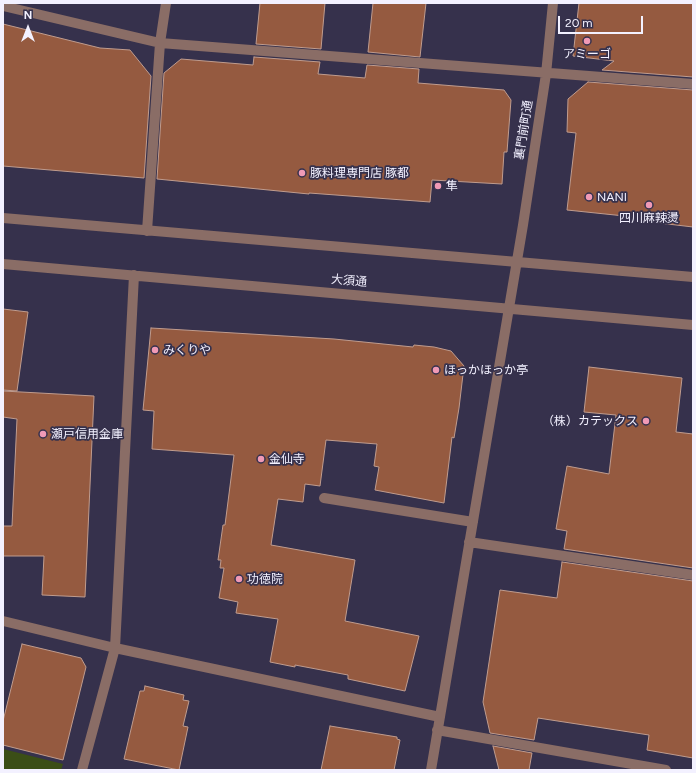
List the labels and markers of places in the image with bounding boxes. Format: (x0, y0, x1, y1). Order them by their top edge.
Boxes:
marker: アミーゴ (582, 36, 592, 46)
place label: アミーゴ (563, 47, 611, 61)
place label: 豚料理専門店 豚都 (310, 166, 409, 180)
marker: 豚料理専門店 豚都 (297, 168, 307, 178)
place label: 隼 (446, 179, 458, 193)
marker: 隼 (433, 181, 443, 191)
place label: NANI (597, 190, 627, 204)
marker: NANI (584, 192, 594, 202)
marker: 四川麻辣燙 (644, 200, 654, 210)
place label: 四川麻辣燙 (619, 211, 679, 225)
place label: みくりや (163, 343, 211, 357)
marker: みくりや (150, 345, 160, 355)
place label: ほっかほっか亭 (444, 363, 528, 377)
marker: ほっかほっか亭 (431, 365, 441, 375)
place label: （株）カテックス (542, 414, 638, 428)
marker: （株）カテックス (641, 416, 651, 426)
place label: 瀬戸信用金庫 (51, 427, 123, 441)
marker: 瀬戸信用金庫 (38, 429, 48, 439)
place label: 金仙寺 (269, 452, 305, 466)
marker: 金仙寺 (256, 454, 266, 464)
place label: 功徳院 (247, 572, 283, 586)
marker: 功徳院 (234, 574, 244, 584)

